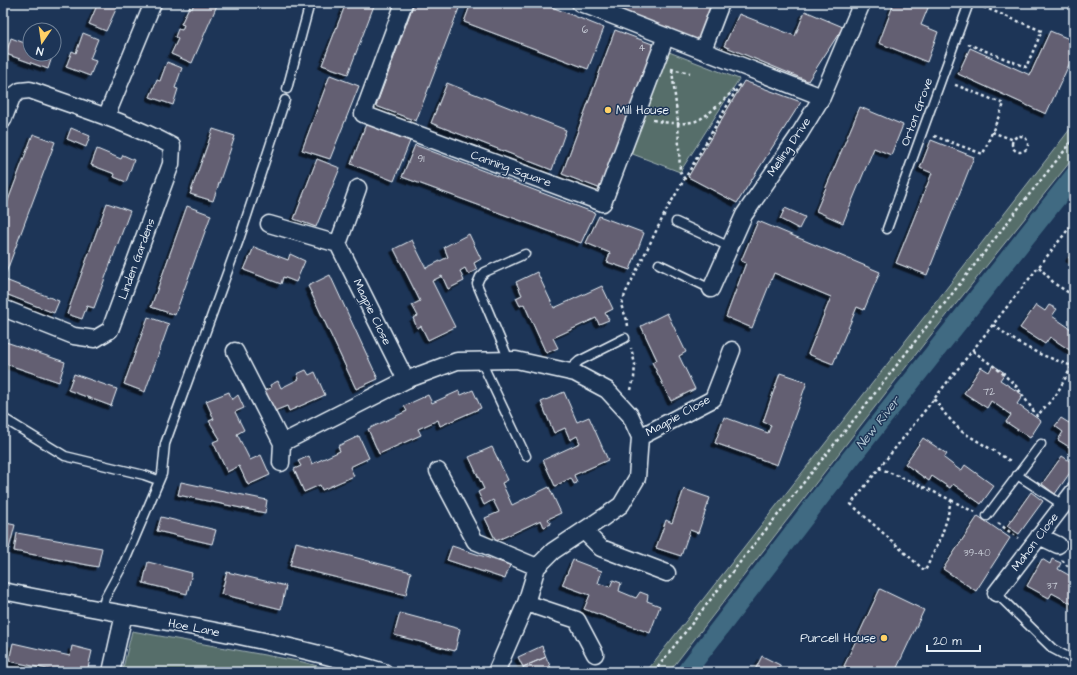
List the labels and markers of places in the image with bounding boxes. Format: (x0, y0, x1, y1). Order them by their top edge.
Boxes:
place label: Mill House (616, 102, 669, 119)
marker: Mill House (603, 105, 613, 115)
place label: Purcell House (800, 630, 877, 647)
marker: Purcell House (879, 633, 889, 643)

